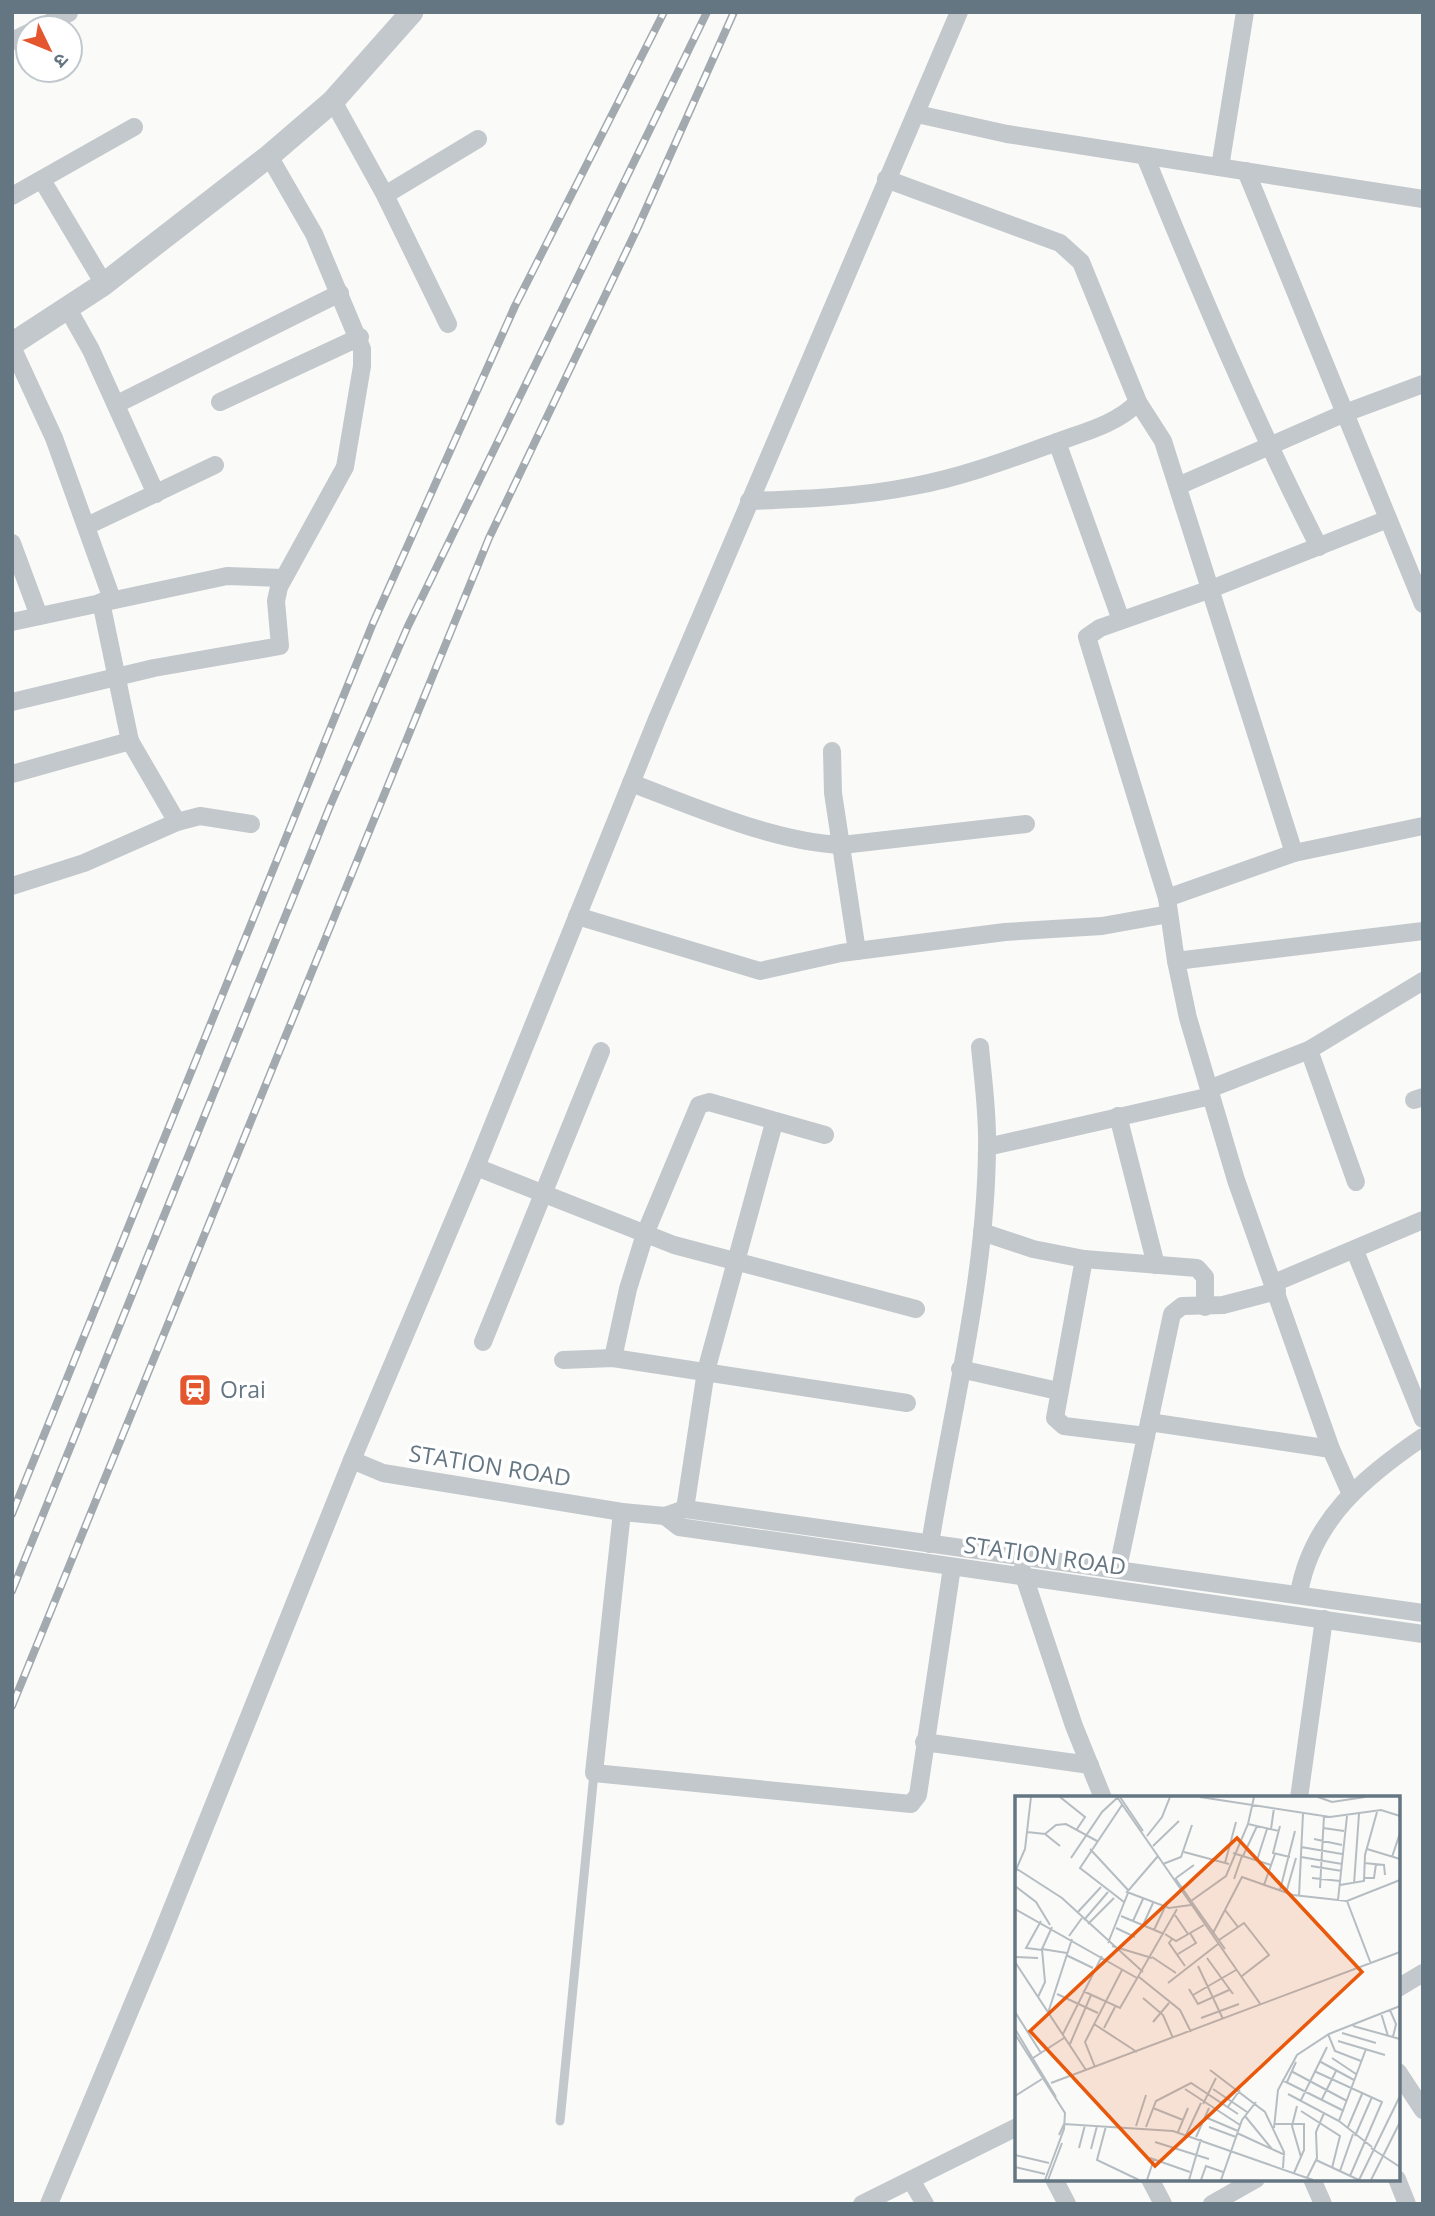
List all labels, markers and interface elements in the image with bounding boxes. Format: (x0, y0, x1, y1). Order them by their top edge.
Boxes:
north arrow (14, 14, 84, 84)
text: उ (48, 48, 75, 74)
station icon: Orai (176, 1371, 214, 1409)
place label: Orai (220, 1373, 266, 1405)
street label: STATION ROAD (407, 1436, 573, 1494)
street label: STATION ROAD (962, 1528, 1128, 1582)
inset map (1015, 1796, 1400, 2181)

